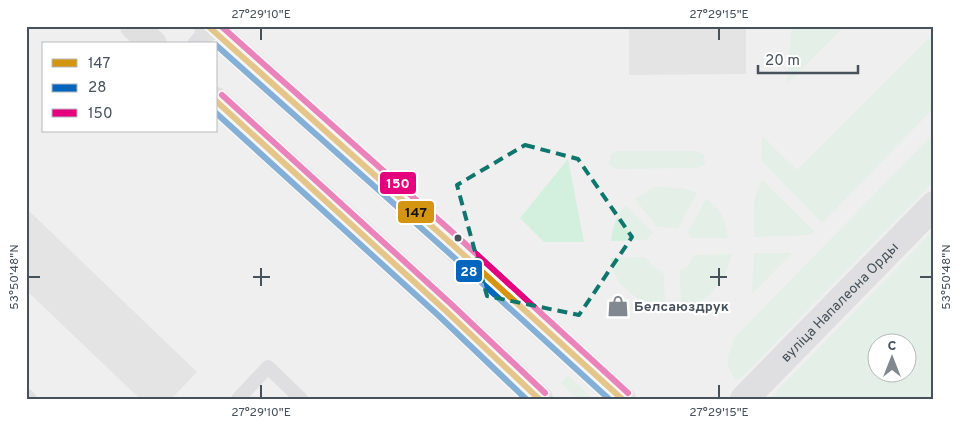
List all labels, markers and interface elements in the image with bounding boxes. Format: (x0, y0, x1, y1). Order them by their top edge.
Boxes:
text: 27°29'10"E (231, 7, 291, 23)
text: 27°29'15"E (689, 7, 749, 23)
legend (42, 42, 218, 132)
scale bar (758, 42, 858, 74)
text: 20 m (765, 52, 800, 71)
text: 147 (88, 55, 110, 74)
text: 28 (88, 79, 106, 98)
text: 150 (88, 105, 113, 124)
line badge: 150 (379, 171, 417, 195)
text: 150 (386, 176, 410, 193)
line badge: 147 (397, 200, 435, 224)
text: 147 (405, 205, 427, 222)
unlabelled marker (453, 233, 463, 243)
street label: вуліца Напалеона Орды (778, 239, 903, 366)
text: 53°50'48"N (7, 244, 23, 310)
text: 53°50'48"N (939, 244, 955, 310)
line badge: 28 (455, 259, 483, 283)
text: 28 (460, 264, 478, 281)
shop icon: Белсаюздрук (605, 293, 631, 319)
place label: Белсаюздрук (634, 299, 729, 316)
north arrow (868, 332, 918, 382)
text: С (888, 338, 897, 355)
text: 27°29'10"E (231, 405, 291, 421)
text: 27°29'15"E (689, 405, 749, 421)

